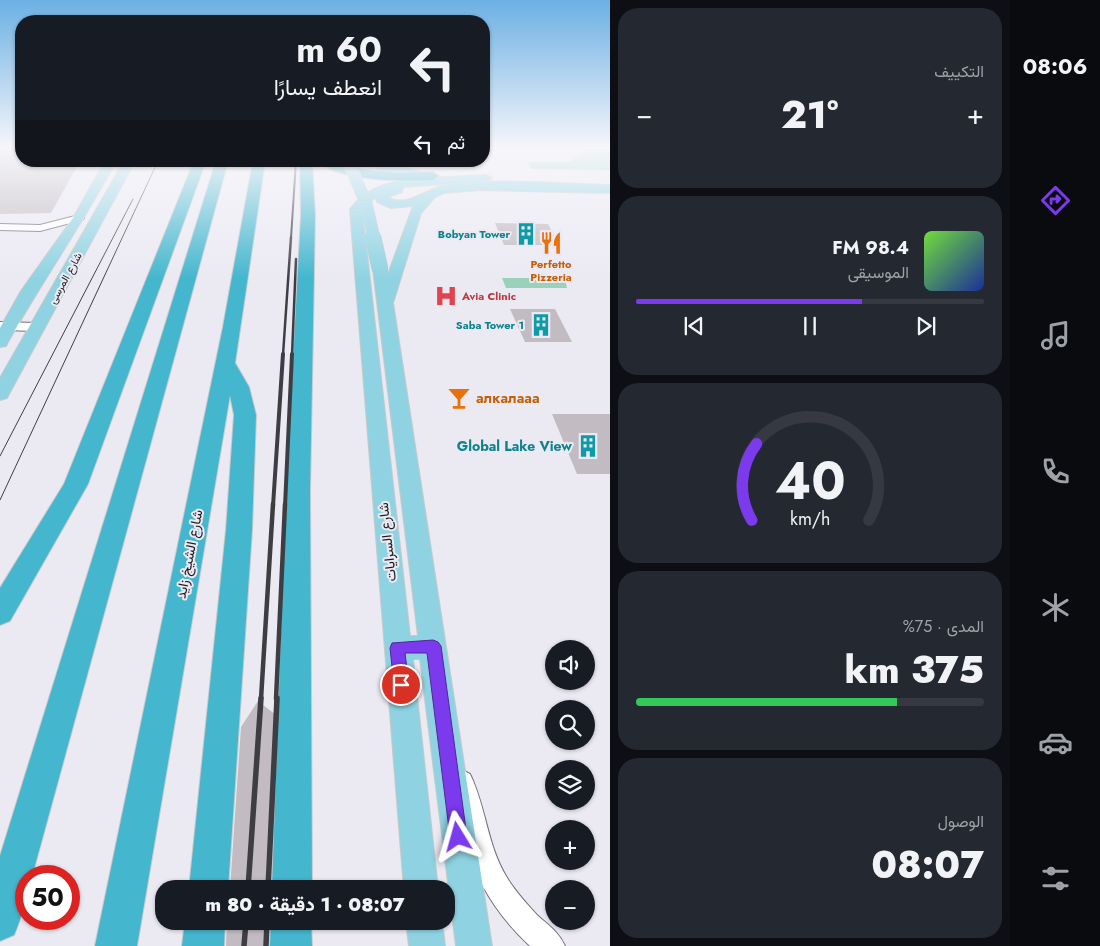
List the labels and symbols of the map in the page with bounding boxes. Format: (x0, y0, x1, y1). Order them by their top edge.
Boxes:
building icon: Bobyan Tower (513, 221, 539, 247)
place label: Bobyan Tower (438, 226, 510, 242)
restaurant icon: Perfetto Pizzeria (538, 230, 564, 256)
street label: شارع المرسى (44, 249, 86, 307)
place label: Perfetto Pizzeria (530, 256, 572, 285)
hospital icon: Avia Clinic (433, 283, 459, 309)
place label: Avia Clinic (461, 288, 516, 304)
building icon: Saba Tower 1 (528, 312, 554, 338)
place label: Saba Tower 1 (456, 317, 524, 333)
bar icon: алкалааа (446, 385, 472, 411)
place label: алкалааа (476, 388, 540, 408)
building icon: Global Lake View (575, 433, 601, 459)
place label: Global Lake View (457, 436, 572, 456)
street label: شارع السرايات (373, 501, 402, 583)
street label: شارع الشيخ زايد (171, 508, 208, 600)
pin (380, 664, 422, 706)
position arrow (431, 810, 483, 862)
speed limit sign: 50 (15, 865, 80, 930)

